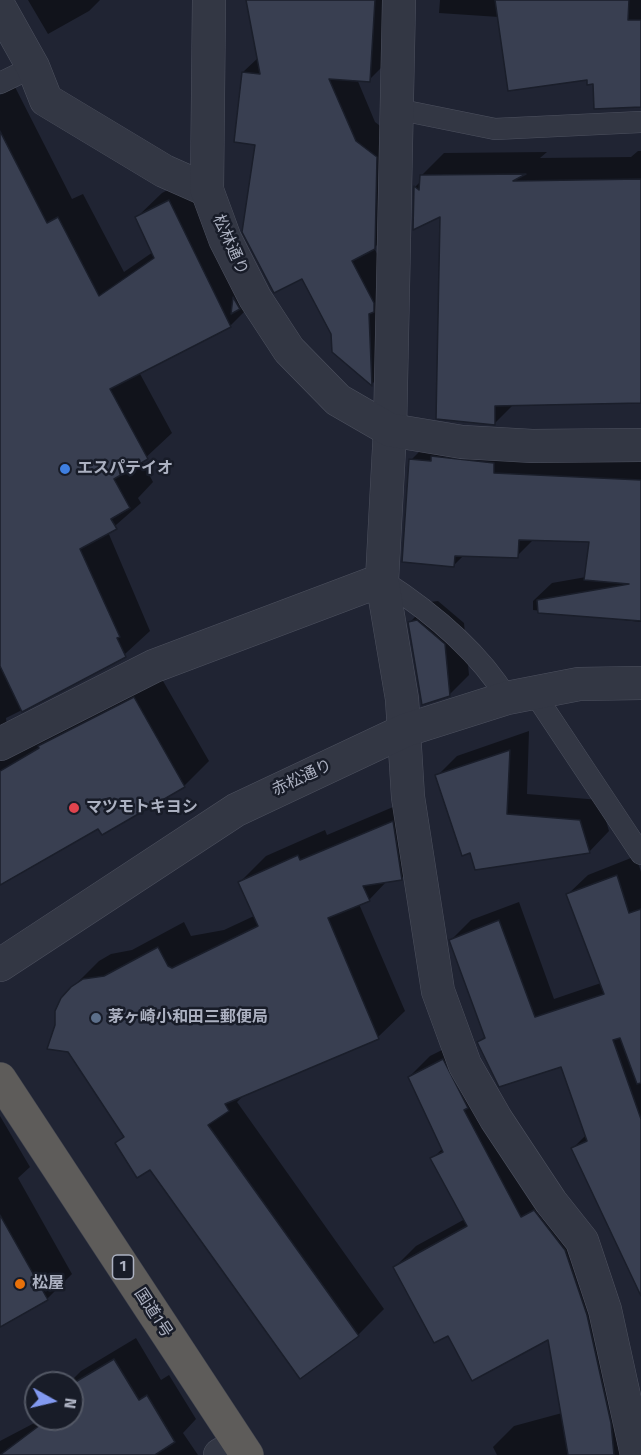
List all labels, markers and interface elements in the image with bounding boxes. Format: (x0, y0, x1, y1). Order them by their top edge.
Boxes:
street label: 松林通り (208, 212, 252, 278)
place label: エスパテイオ (77, 459, 173, 479)
marker: エスパテイオ (58, 462, 72, 476)
street label: 赤松通り (269, 756, 335, 800)
place label: マツモトキヨシ (86, 798, 198, 818)
marker: マツモトキヨシ (67, 801, 81, 815)
place label: 茅ヶ崎小和田三郵便局 (108, 1008, 268, 1028)
marker: 茅ヶ崎小和田三郵便局 (89, 1011, 103, 1025)
road number: 1 (112, 1255, 134, 1279)
place label: 松屋 (32, 1274, 64, 1294)
marker: 松屋 (13, 1277, 27, 1291)
street label: 国道1号 (130, 1285, 176, 1341)
north arrow (24, 1371, 84, 1431)
text: N (60, 1397, 80, 1410)

